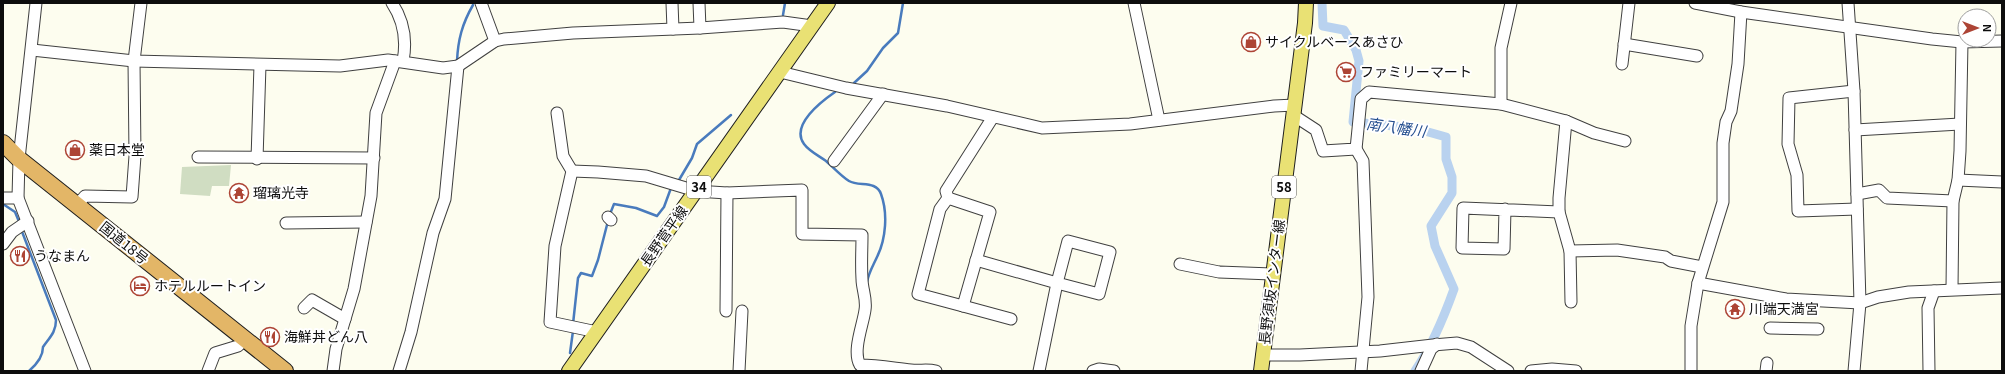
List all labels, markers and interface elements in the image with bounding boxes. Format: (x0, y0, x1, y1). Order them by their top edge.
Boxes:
north arrow (1957, 8, 1997, 48)
text: N (1980, 24, 1996, 32)
shop icon: サイクルベースあさひ (1240, 31, 1262, 53)
place label: サイクルベースあさひ (1265, 31, 1404, 51)
supermarket icon: ファミリーマート (1335, 61, 1357, 83)
place label: ファミリーマート (1360, 61, 1472, 81)
water label: 南八幡川 (1365, 112, 1429, 141)
shop icon: 薬日本堂 (64, 139, 86, 161)
place label: 薬日本堂 (89, 139, 145, 159)
road number: 34 (687, 176, 711, 198)
road number: 58 (1272, 176, 1296, 198)
temple icon: 瑠璃光寺 (228, 182, 250, 204)
place label: 瑠璃光寺 (253, 182, 309, 202)
street label: 長野菅平線 (635, 201, 691, 270)
street label: 国道18号 (96, 216, 153, 268)
street label: 長野須坂インター線 (1253, 218, 1289, 346)
restaurant icon: うなまん (9, 245, 31, 267)
place label: うなまん (34, 245, 90, 265)
hotel icon: ホテルルートイン (129, 275, 151, 297)
place label: ホテルルートイン (154, 275, 266, 295)
temple icon: 川端天満宮 (1724, 298, 1746, 320)
place label: 川端天満宮 (1749, 298, 1819, 318)
restaurant icon: 海鮮丼どん八 (259, 326, 281, 348)
place label: 海鮮丼どん八 (284, 326, 368, 346)

